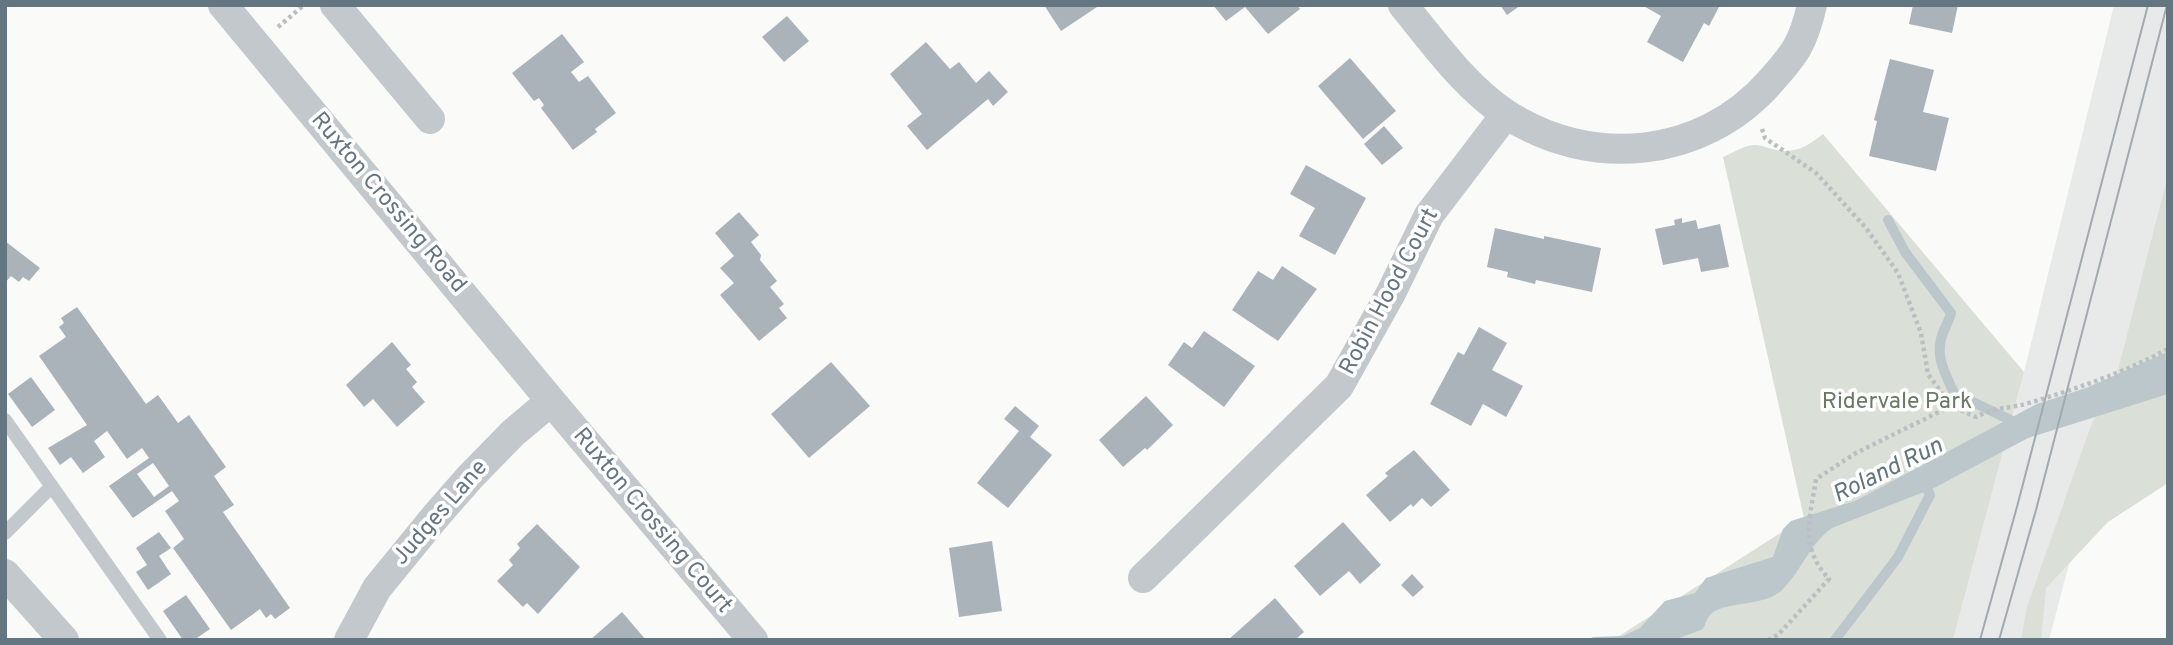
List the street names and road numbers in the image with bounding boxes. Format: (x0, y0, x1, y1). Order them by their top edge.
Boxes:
street label: Ruxton Crossing Road (304, 107, 472, 299)
street label: Robin Hood Court (1334, 204, 1446, 380)
street label: Ruxton Crossing Court (566, 422, 738, 620)
street label: Judges Lane (387, 454, 495, 572)

